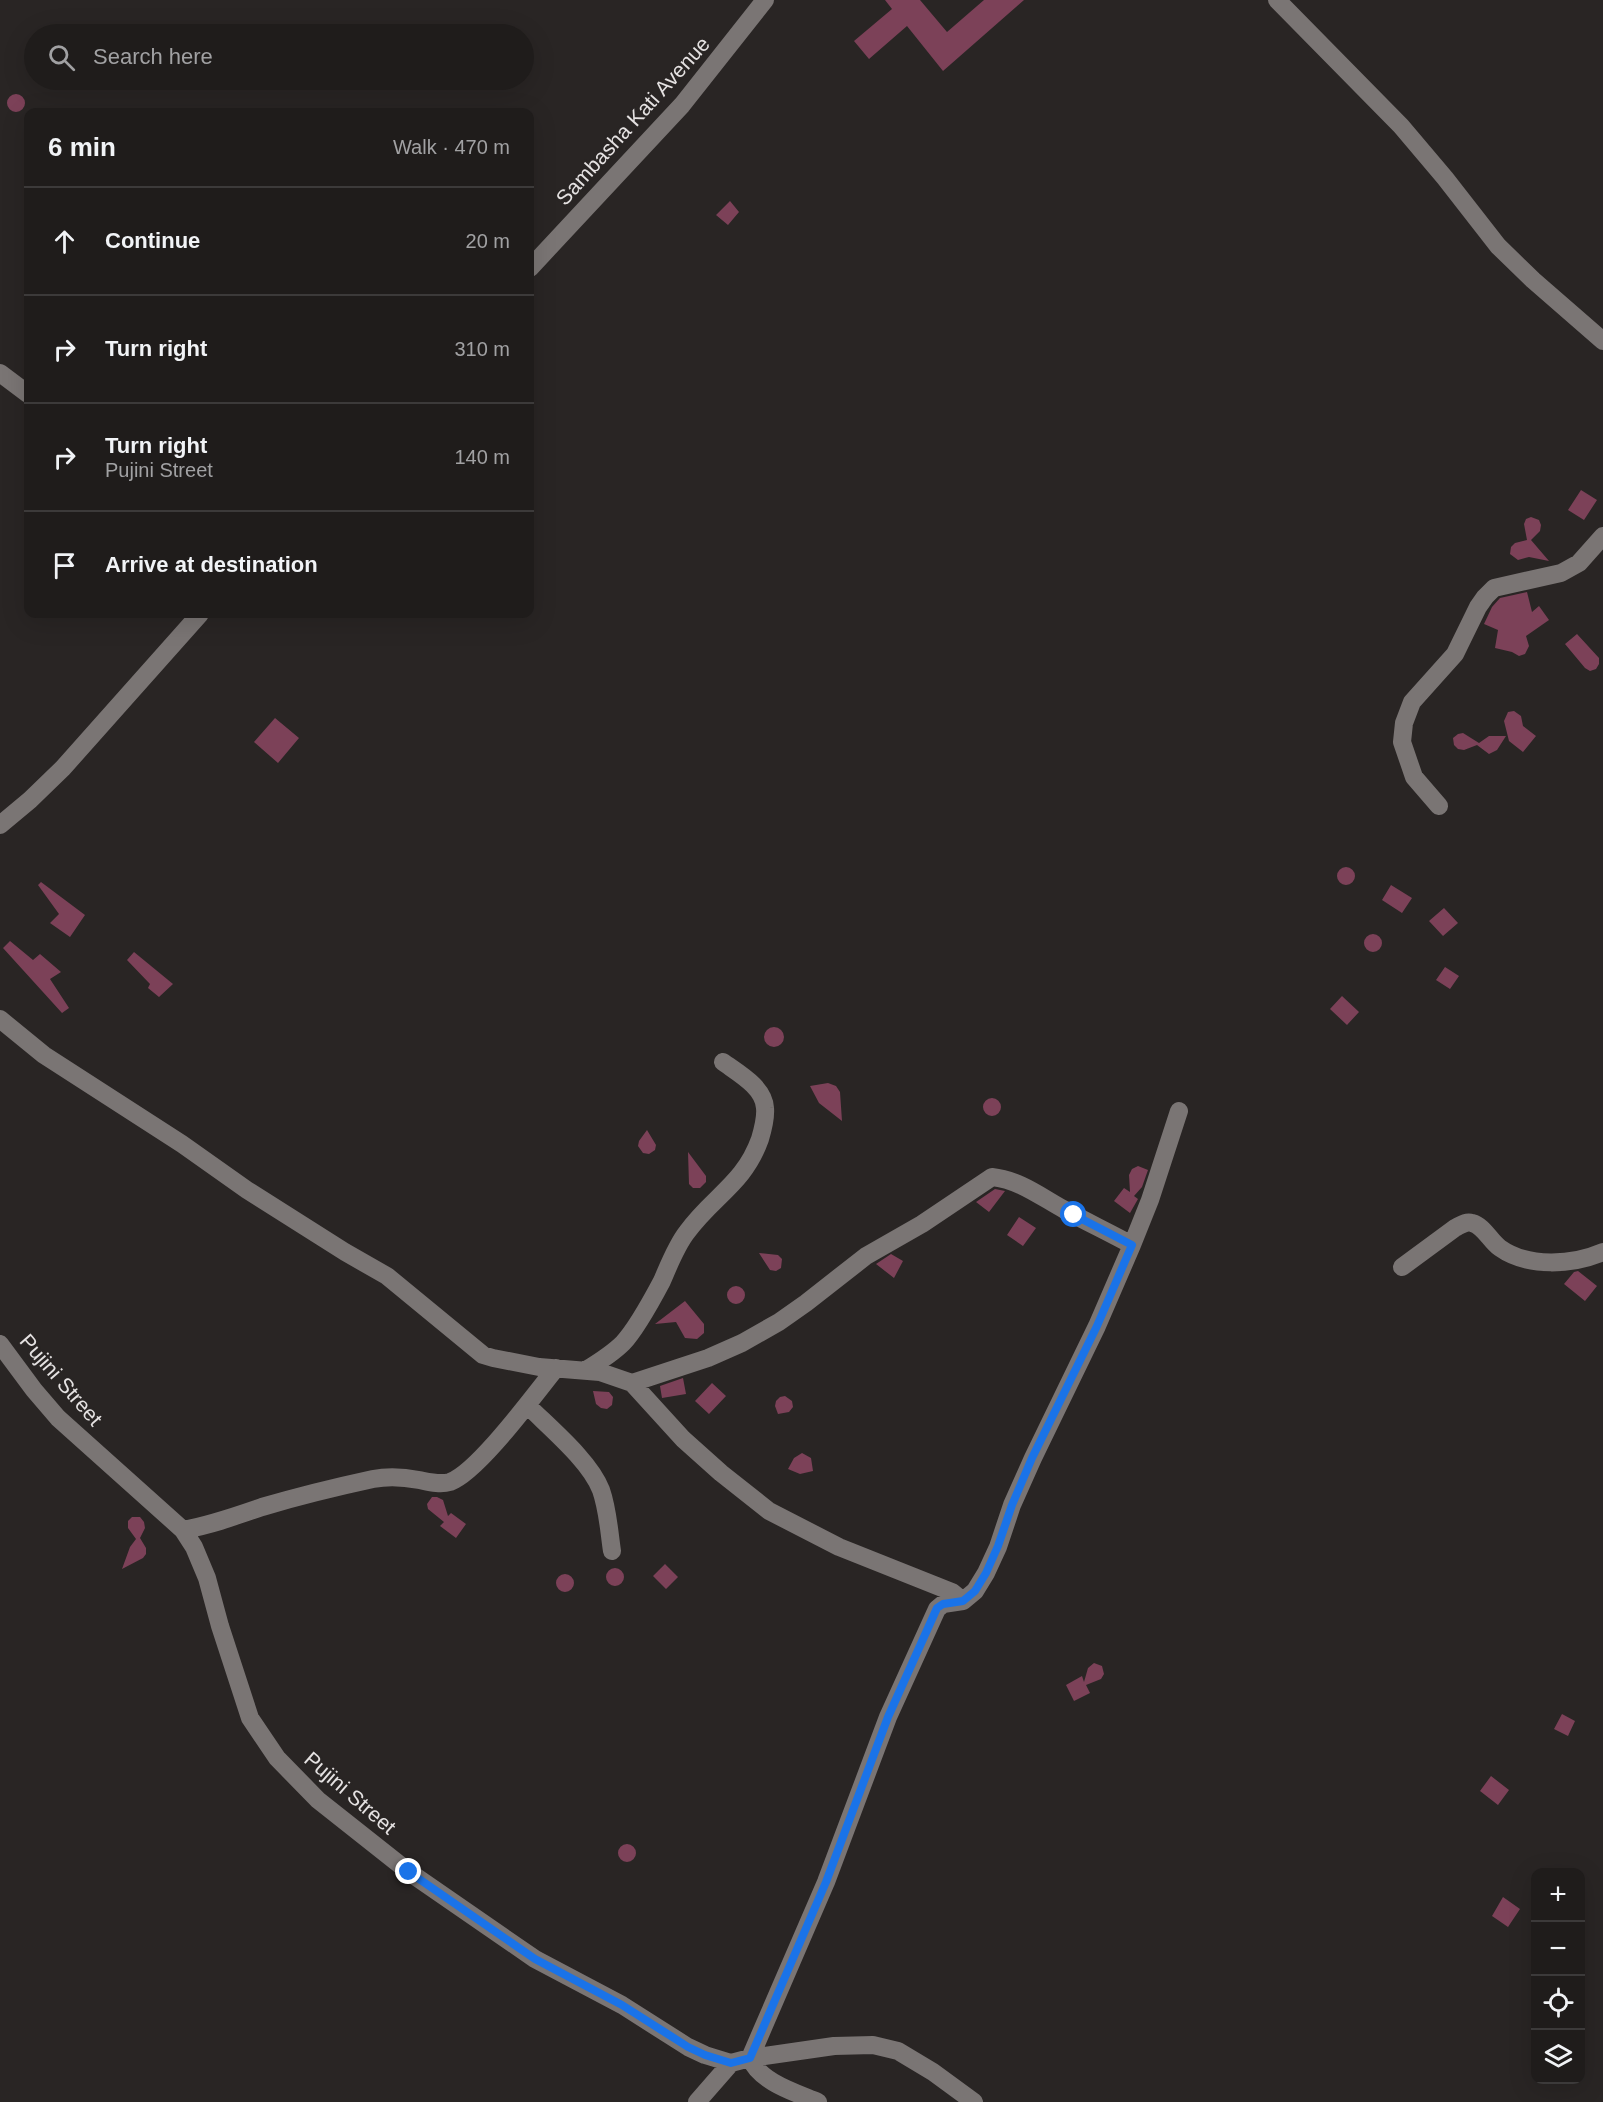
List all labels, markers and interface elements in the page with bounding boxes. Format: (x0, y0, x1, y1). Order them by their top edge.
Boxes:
search box (24, 24, 534, 90)
street label: Sambasha Kati Avenue (551, 32, 714, 209)
icon: search (45, 41, 78, 74)
text: Search here (93, 44, 213, 69)
text: 6 min (48, 132, 116, 162)
text: Walk · 470 m (393, 136, 510, 158)
icon: ahead (48, 225, 81, 258)
text: Continue (105, 228, 200, 253)
text: 20 m (466, 230, 510, 252)
icon: right (48, 333, 81, 366)
text: Turn right (105, 336, 207, 361)
text: 310 m (454, 338, 510, 360)
text: Turn right (105, 433, 207, 458)
icon: right (48, 441, 81, 474)
text: 140 m (454, 446, 510, 468)
text: Pujini Street (105, 459, 213, 481)
icon: arrive (48, 549, 81, 582)
text: Arrive at destination (105, 552, 318, 577)
route start (1060, 1201, 1086, 1227)
street label: Pujini Street (16, 1329, 107, 1430)
street label: Pujini Street (300, 1747, 401, 1839)
route end (395, 1858, 421, 1884)
map controls (1531, 1868, 1585, 2084)
button: + (1531, 1868, 1585, 1922)
button: − (1531, 1922, 1585, 1976)
button: locate (1531, 1976, 1585, 2030)
button: layers (1531, 2030, 1585, 2084)

